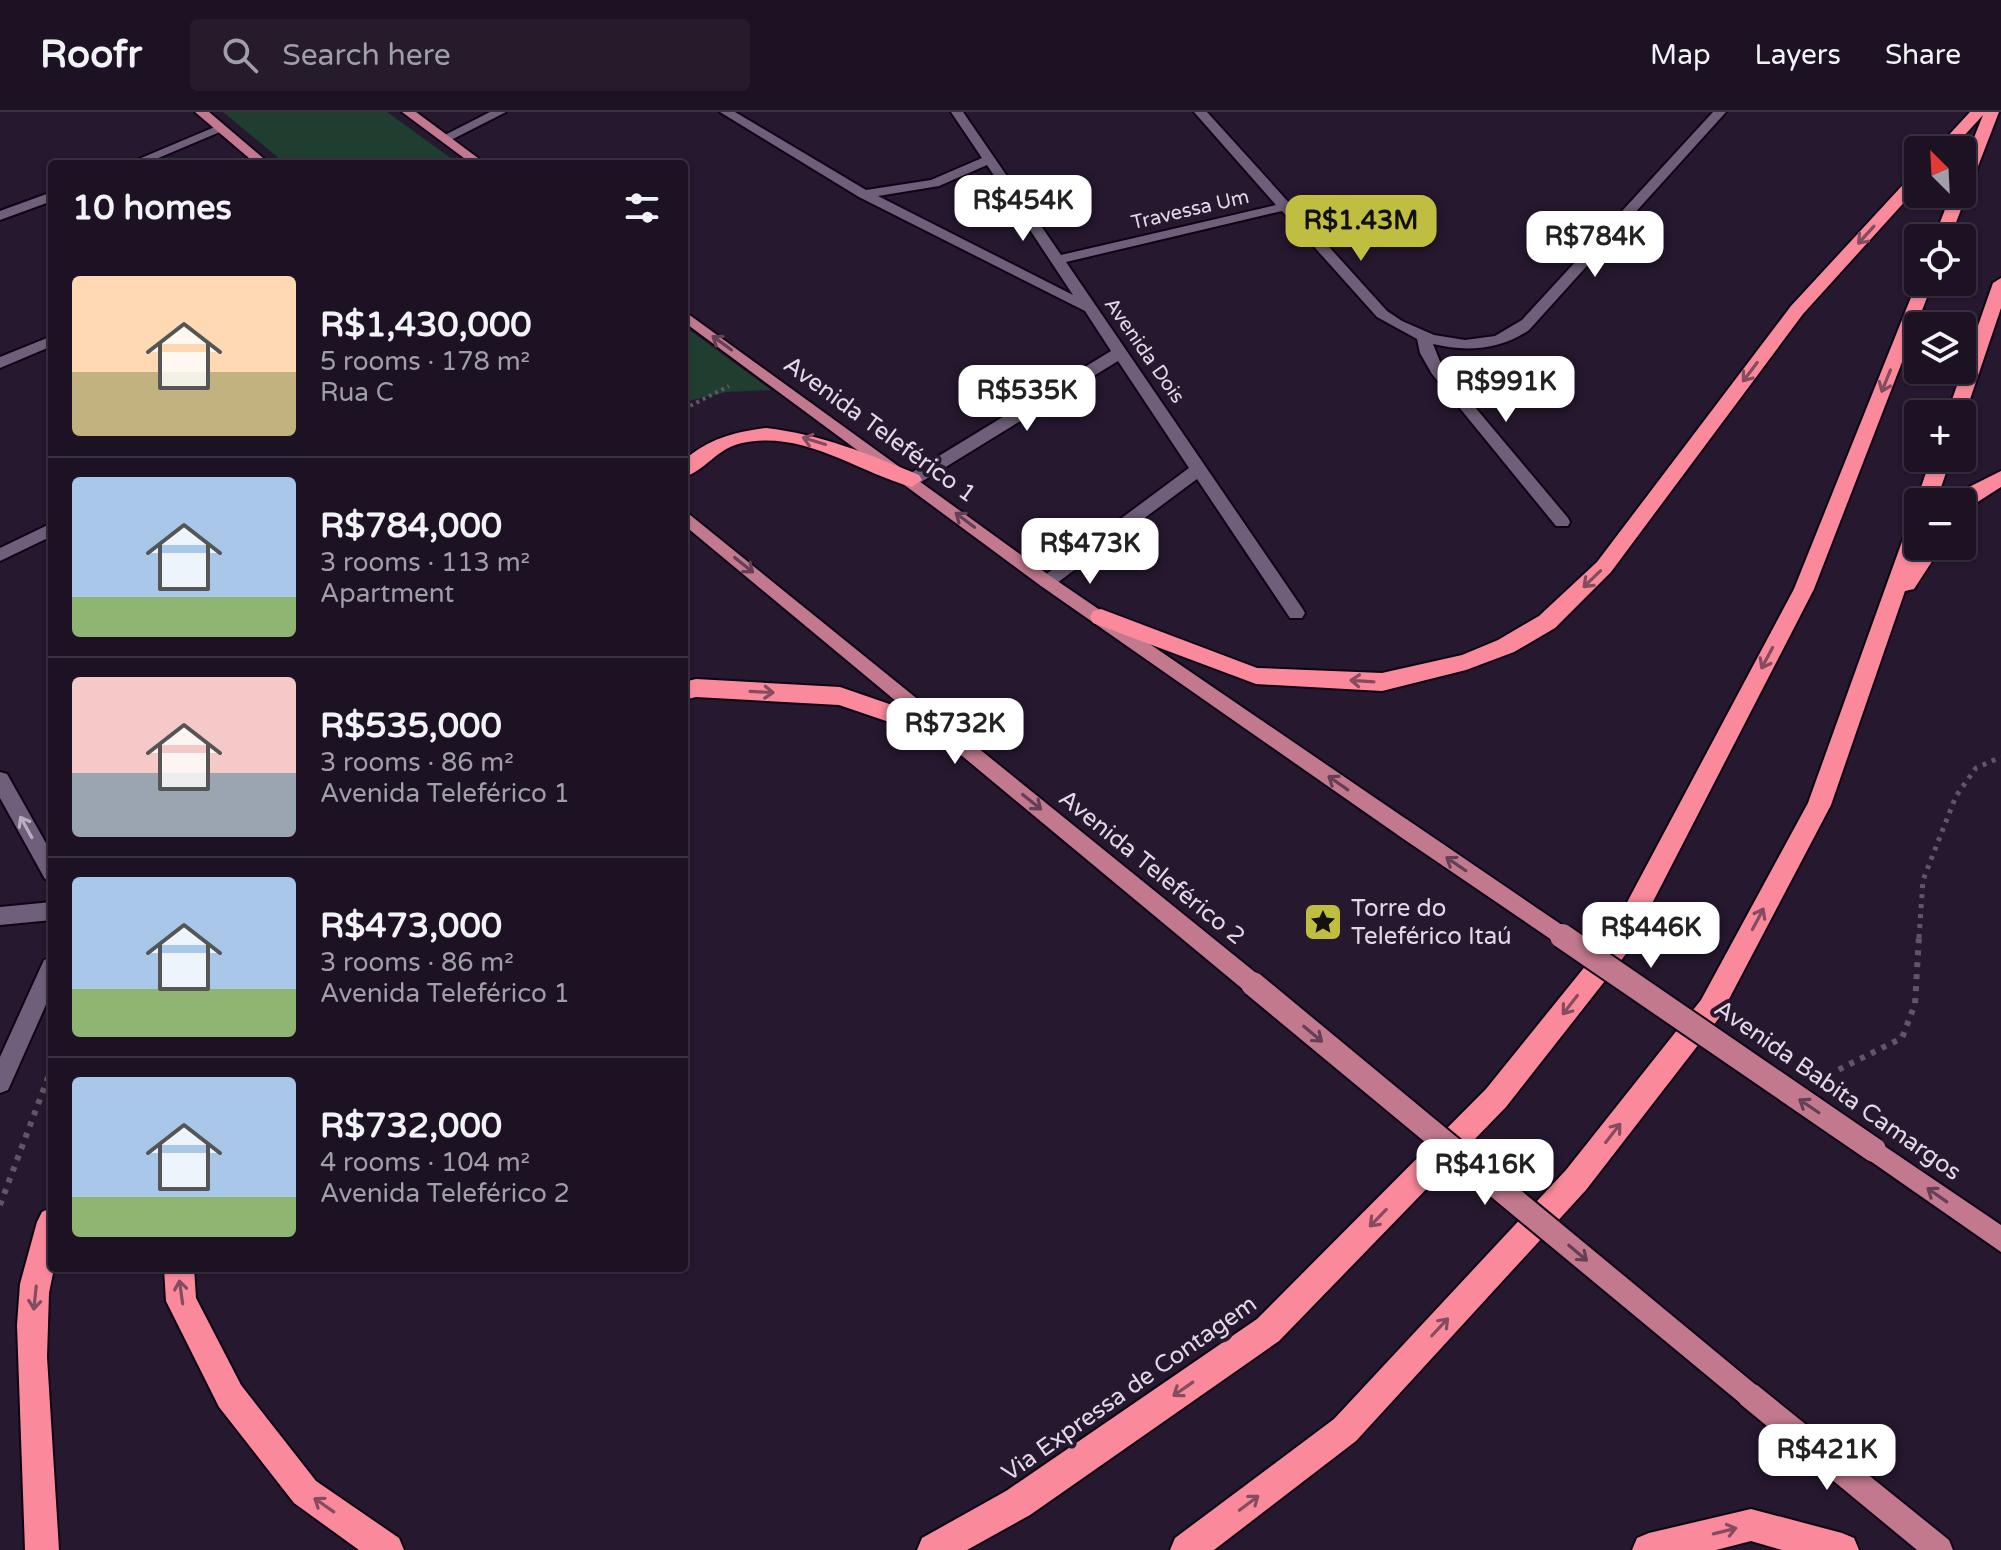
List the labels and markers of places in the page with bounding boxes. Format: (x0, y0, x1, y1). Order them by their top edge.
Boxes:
pin: R$454K (958, 175, 1088, 243)
pin: R$1.43M (1287, 195, 1435, 263)
pin: R$784K (1530, 211, 1660, 279)
pin: R$991K (1441, 356, 1571, 424)
pin: R$535K (962, 365, 1092, 433)
pin: R$473K (1025, 518, 1155, 586)
pin: R$732K (890, 698, 1020, 766)
place label: Torre do Teleférico Itaú (1351, 894, 1512, 951)
place icon: Torre do Teleférico Itaú (1302, 901, 1344, 943)
pin: R$446K (1586, 902, 1716, 970)
pin: R$416K (1420, 1139, 1550, 1207)
pin: R$421K (1762, 1424, 1892, 1492)

